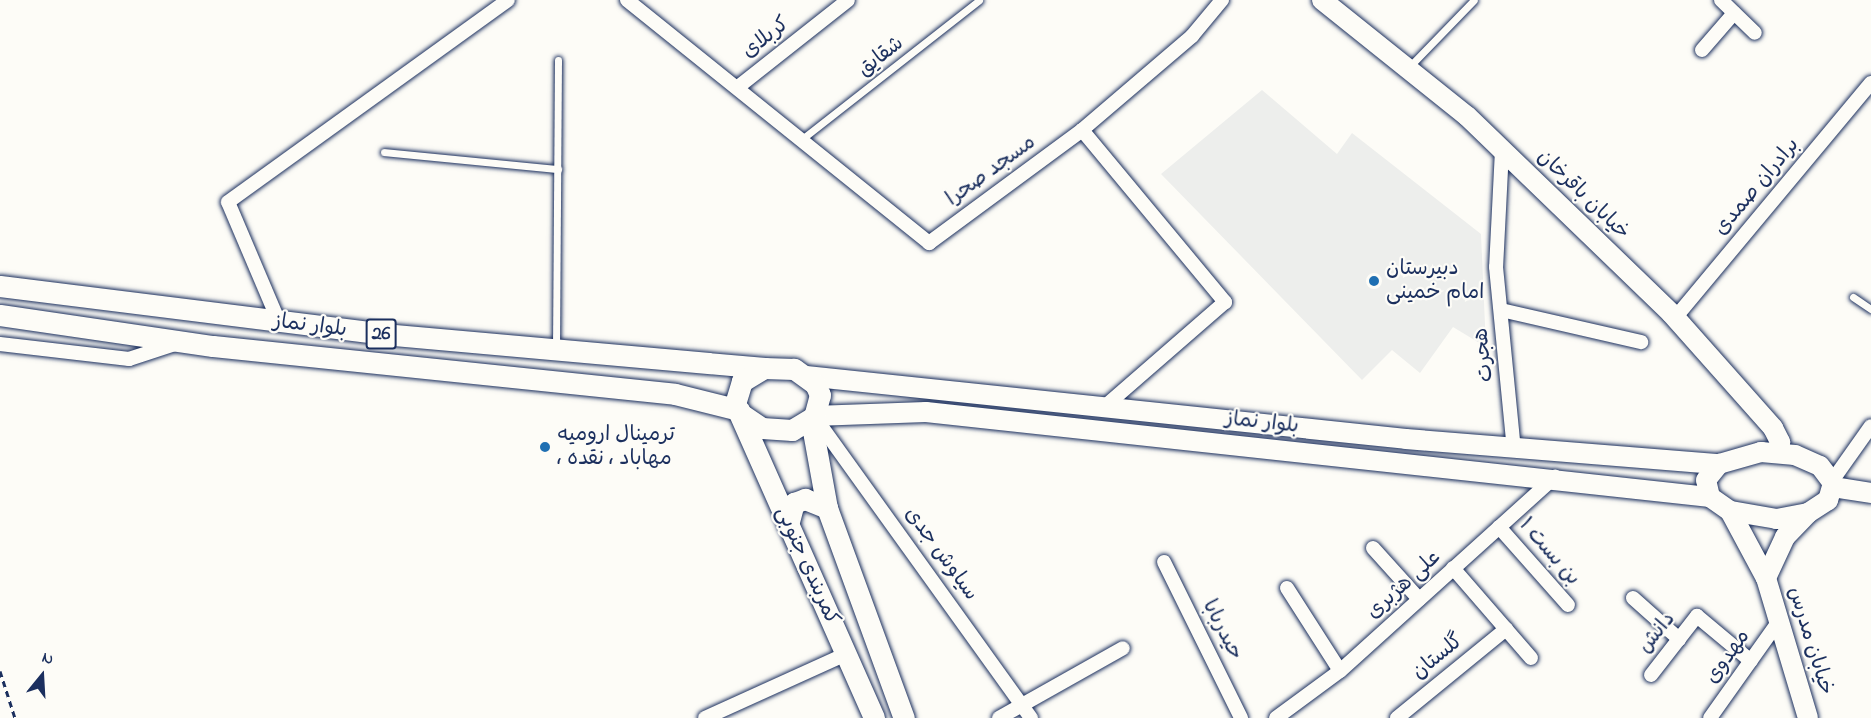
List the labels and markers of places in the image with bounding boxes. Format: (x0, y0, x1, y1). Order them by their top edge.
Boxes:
place label: دبیرستان امام خمینی (1386, 256, 1484, 306)
marker: دبیرستان امام خمینی (1367, 274, 1381, 288)
place label: ترمینال ارومیه ، مهاباد ، نقده (557, 422, 675, 472)
marker: ترمینال ارومیه ، مهاباد ، نقده (538, 440, 552, 454)

